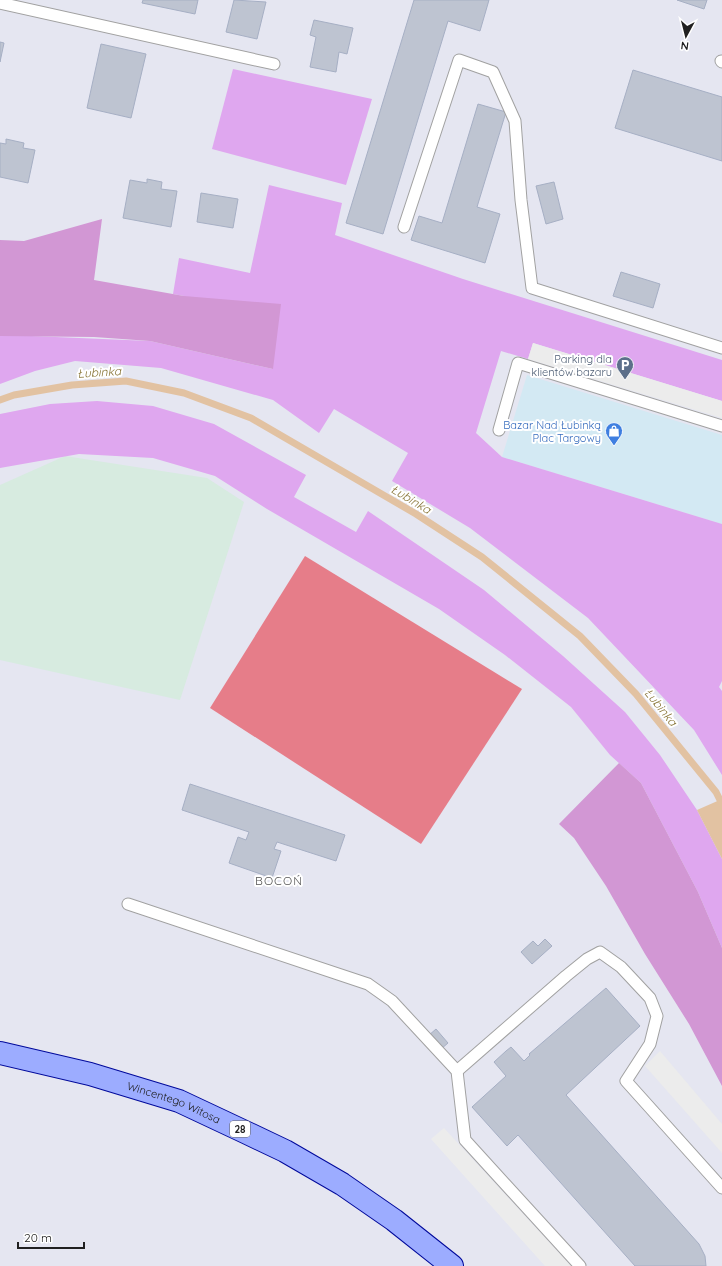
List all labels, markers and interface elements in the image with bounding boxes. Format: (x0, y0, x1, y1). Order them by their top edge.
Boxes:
north arrow (666, 16, 706, 56)
text: N (680, 38, 690, 53)
place label: Parking dla klientów bazaru (531, 352, 612, 379)
parking icon: Parking dla klientów bazaru (615, 355, 635, 380)
water label: Łubinka (76, 363, 122, 381)
place label: Bazar Nad Łubinką Plac Targowy (503, 418, 601, 445)
shop icon: Bazar Nad Łubinką Plac Targowy (604, 421, 624, 446)
water label: Łubinka (388, 481, 434, 517)
water label: Łubinka (641, 685, 681, 729)
district label: BOCOŃ (255, 873, 303, 888)
street label: Wincentego Witosa (125, 1079, 223, 1127)
road number: 28 (230, 1121, 250, 1137)
scale bar (18, 1224, 84, 1250)
text: 20 m (24, 1230, 52, 1245)

